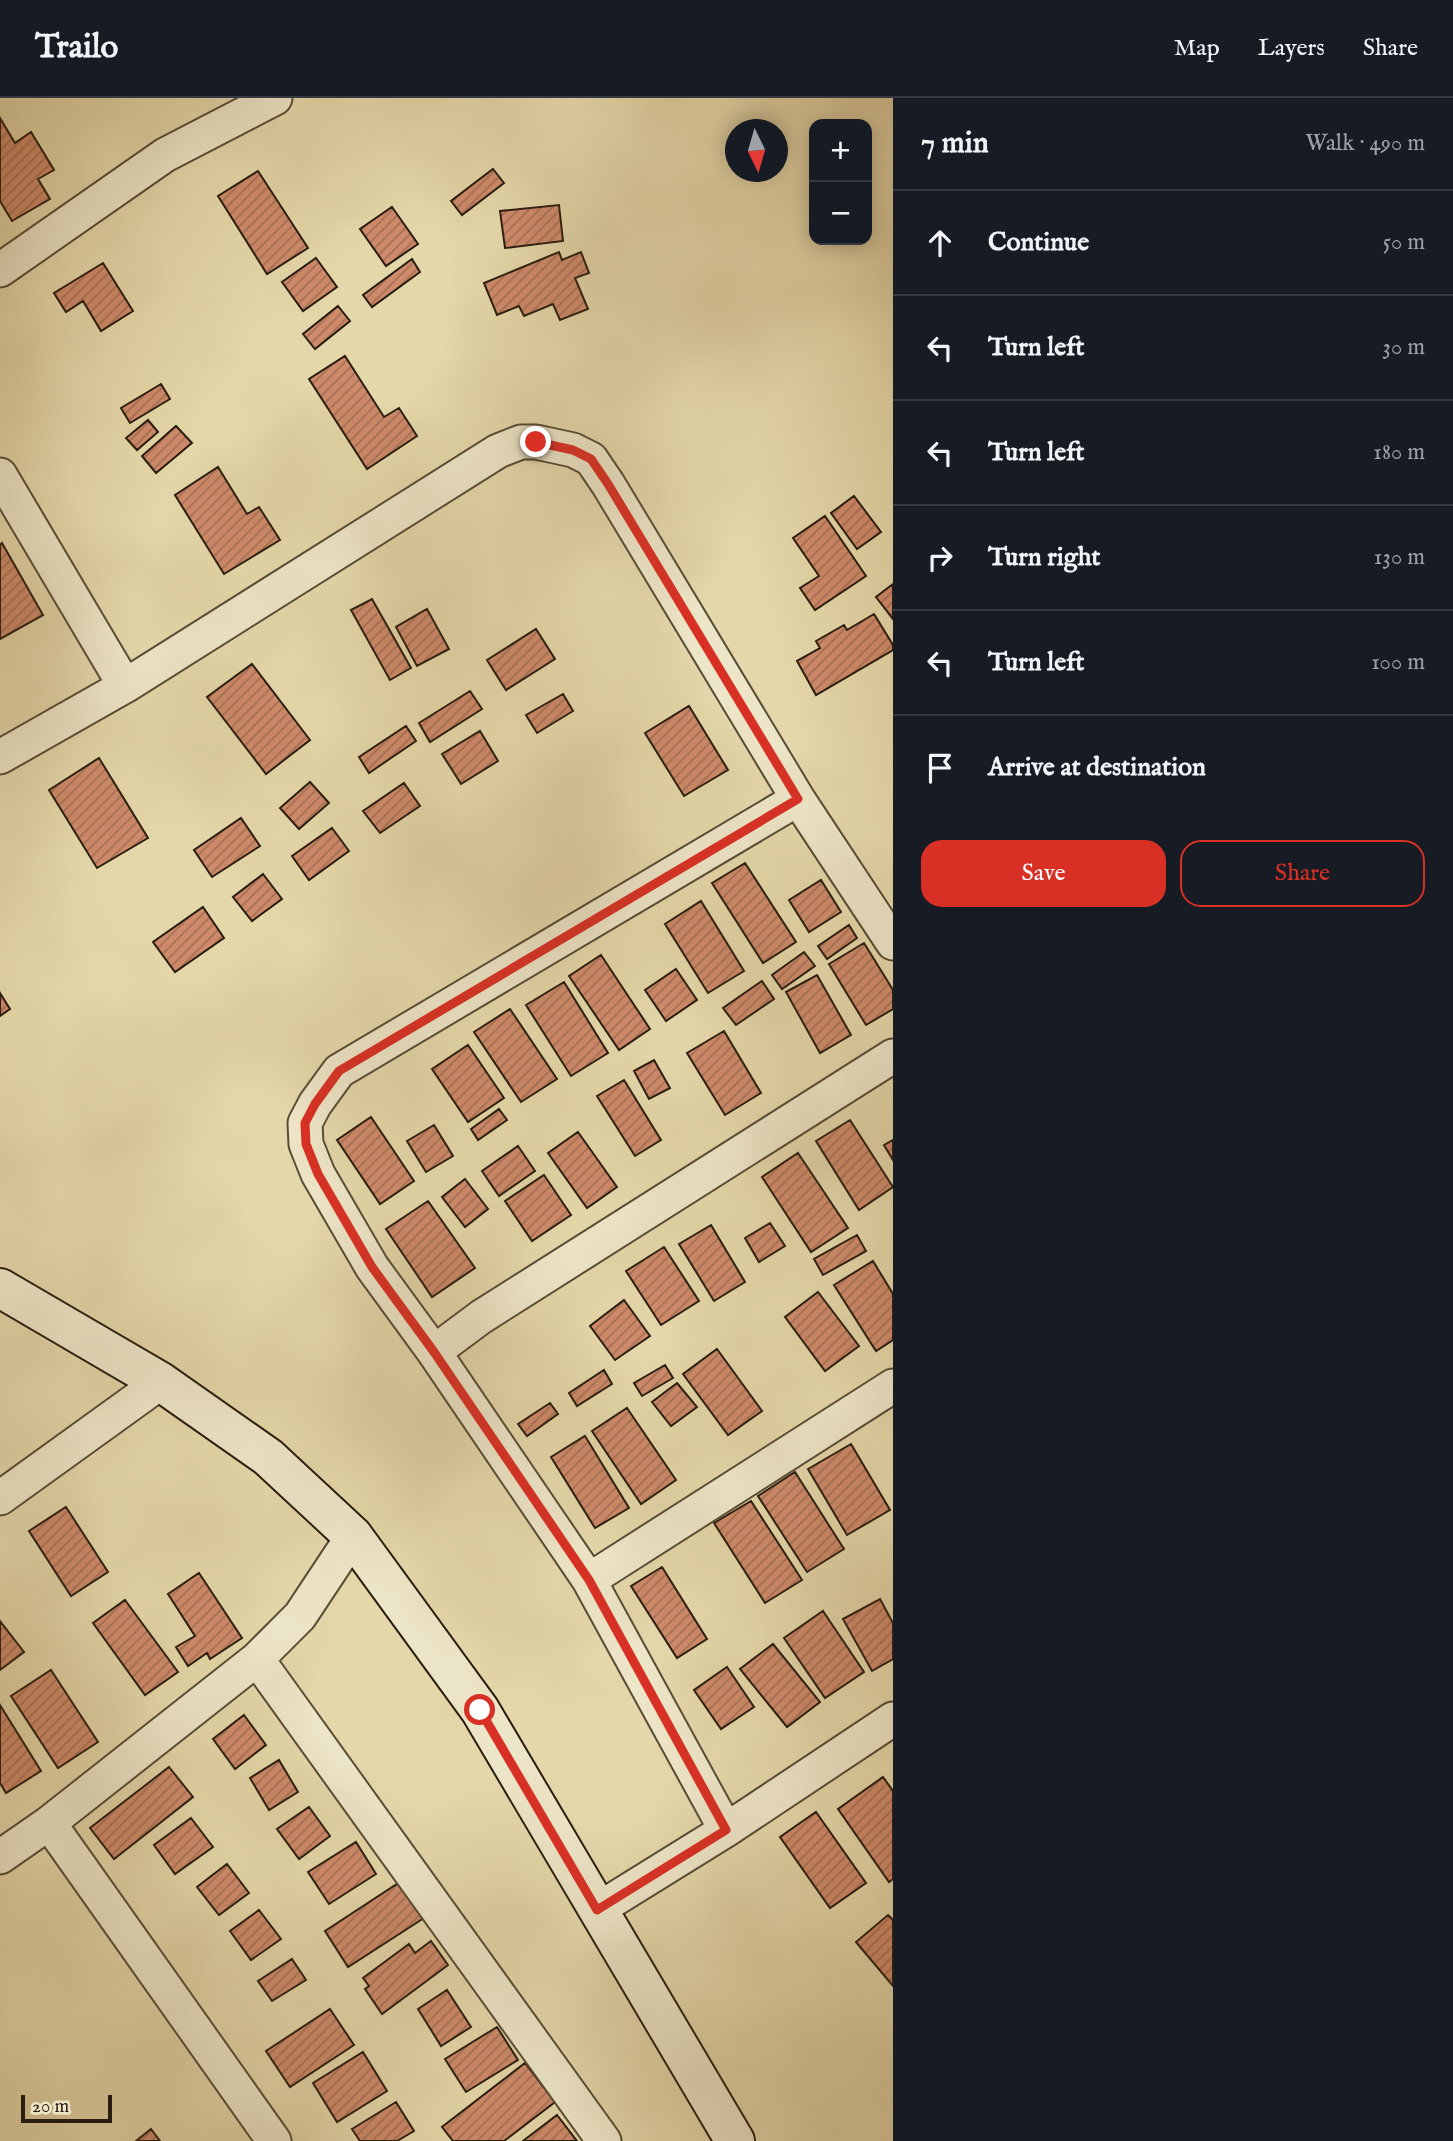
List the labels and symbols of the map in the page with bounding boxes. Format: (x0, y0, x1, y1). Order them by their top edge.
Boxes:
north arrow (725, 119, 788, 182)
route end (520, 426, 551, 457)
route start (464, 1694, 495, 1725)
scale bar (21, 2092, 112, 2124)

